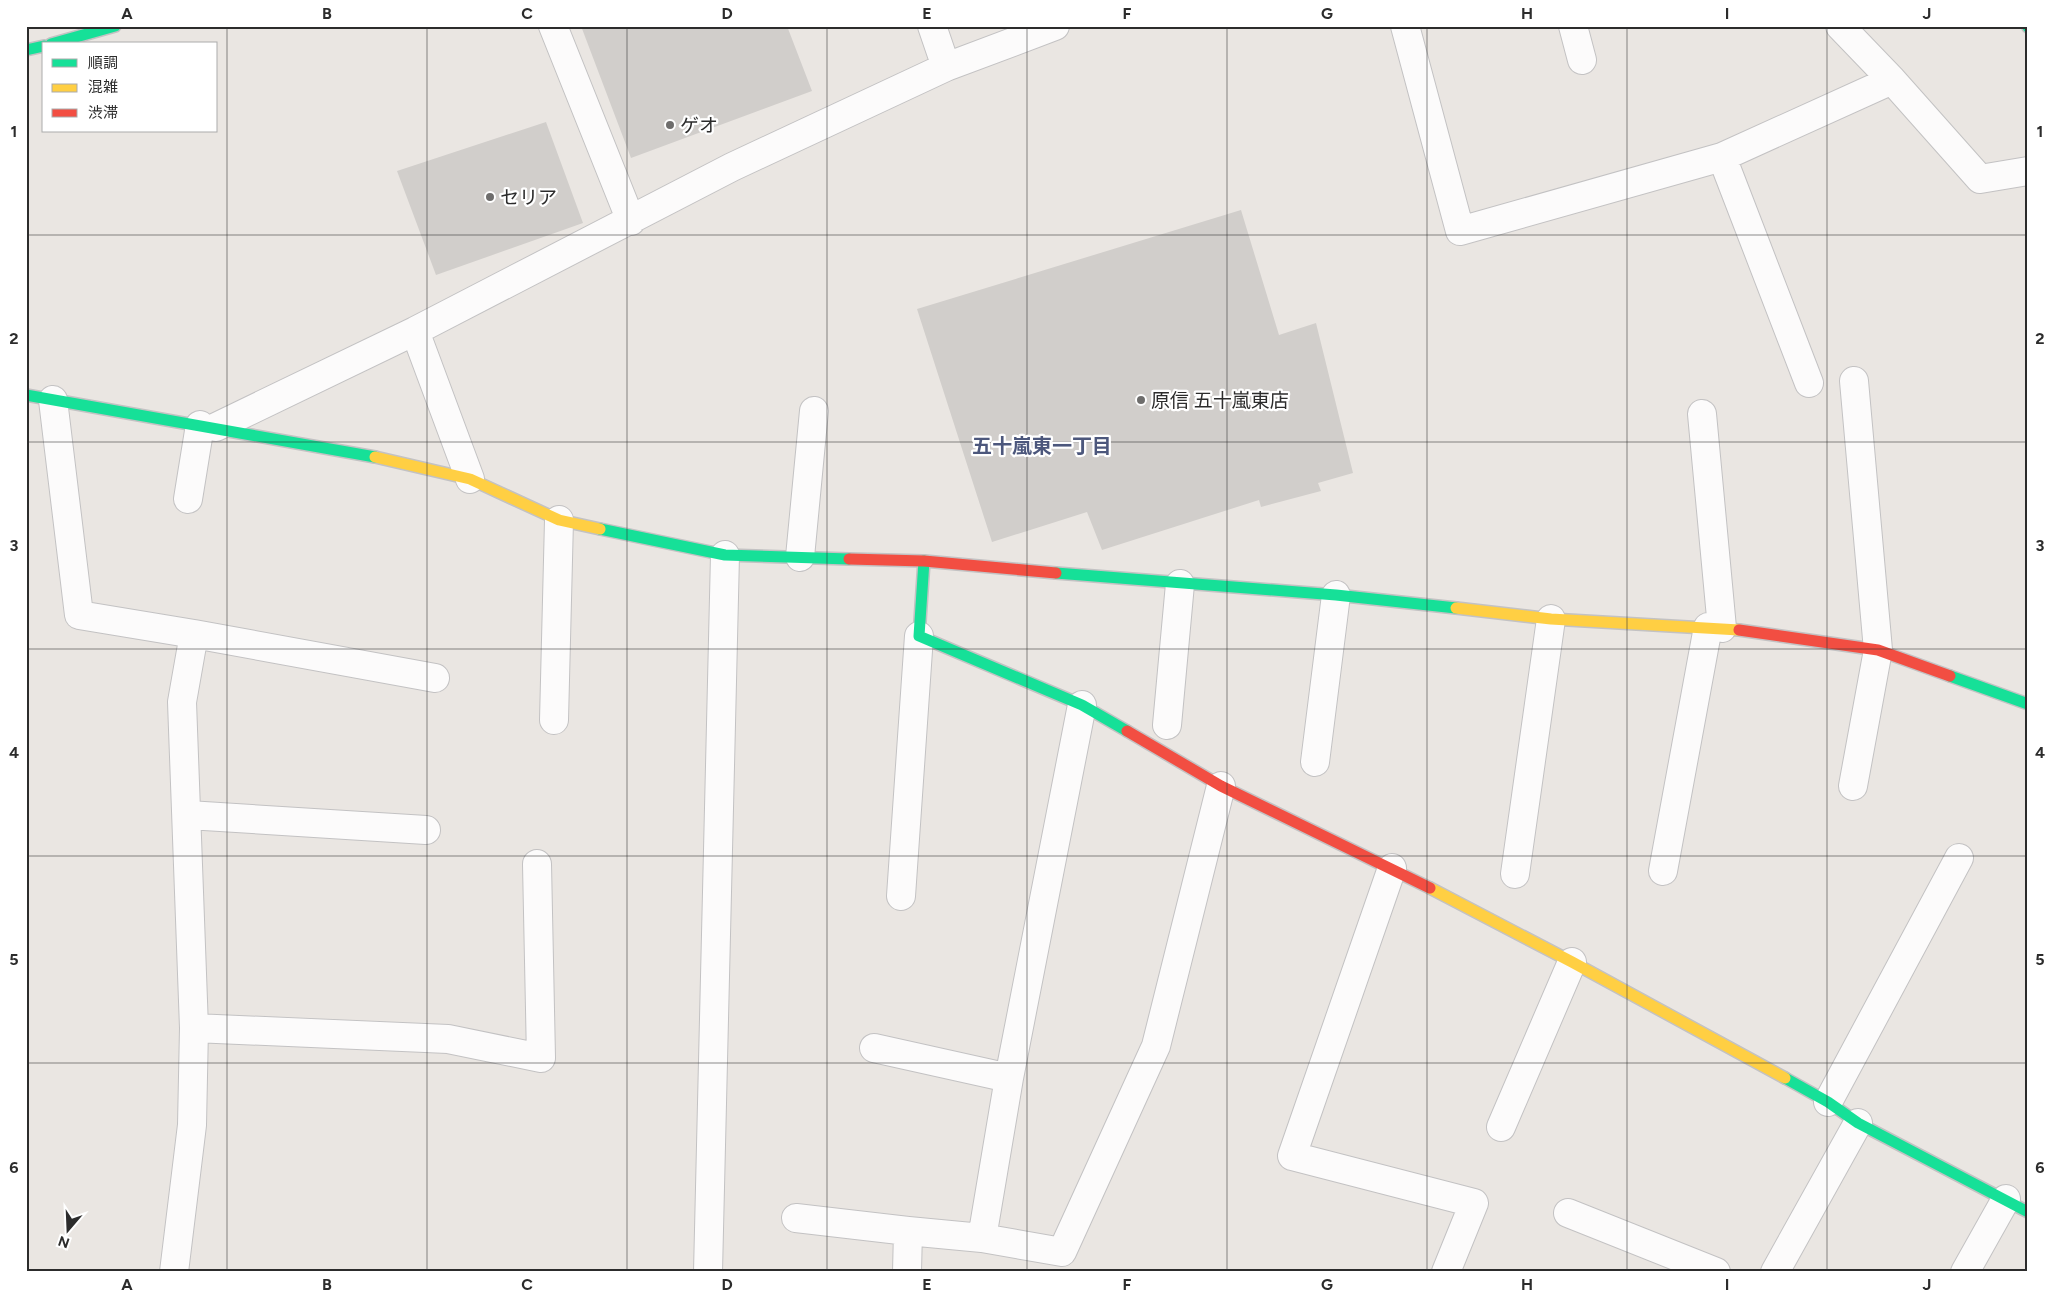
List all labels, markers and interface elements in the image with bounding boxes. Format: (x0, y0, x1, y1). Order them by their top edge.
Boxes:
text: A (121, 4, 133, 23)
text: B (322, 4, 332, 23)
text: C (521, 4, 533, 23)
text: D (721, 4, 733, 23)
text: E (922, 4, 932, 23)
text: F (1123, 4, 1132, 23)
text: G (1321, 4, 1333, 23)
text: H (1521, 4, 1533, 23)
text: I (1725, 4, 1729, 23)
text: J (1923, 4, 1931, 23)
legend (42, 42, 218, 132)
text: 順調 (88, 54, 118, 72)
text: 混雑 (88, 78, 118, 96)
text: 渋滞 (88, 104, 118, 122)
place label: ゲオ (680, 114, 718, 137)
marker: ゲオ (664, 119, 676, 131)
text: 1 (11, 122, 17, 141)
text: 1 (2037, 122, 2043, 141)
place label: セリア (500, 186, 557, 209)
marker: セリア (484, 191, 496, 203)
text: 2 (9, 329, 19, 348)
text: 2 (2035, 329, 2045, 348)
place label: 原信 五十嵐東店 (1151, 389, 1289, 412)
marker: 原信 五十嵐東店 (1135, 394, 1147, 406)
district label: 五十嵐東一丁目 (972, 434, 1112, 458)
text: 3 (10, 536, 19, 555)
text: 3 (2036, 536, 2045, 555)
text: 4 (9, 743, 19, 762)
text: 4 (2035, 743, 2045, 762)
text: 5 (9, 950, 19, 969)
text: 5 (2035, 950, 2045, 969)
text: 6 (9, 1158, 19, 1177)
text: 6 (2035, 1158, 2045, 1177)
north arrow (42, 1206, 92, 1256)
text: N (56, 1232, 72, 1252)
text: A (121, 1275, 133, 1294)
text: B (322, 1275, 332, 1294)
text: C (521, 1275, 533, 1294)
text: D (721, 1275, 733, 1294)
text: E (922, 1275, 932, 1294)
text: F (1123, 1275, 1132, 1294)
text: G (1321, 1275, 1333, 1294)
text: H (1521, 1275, 1533, 1294)
text: I (1725, 1275, 1729, 1294)
text: J (1923, 1275, 1931, 1294)

